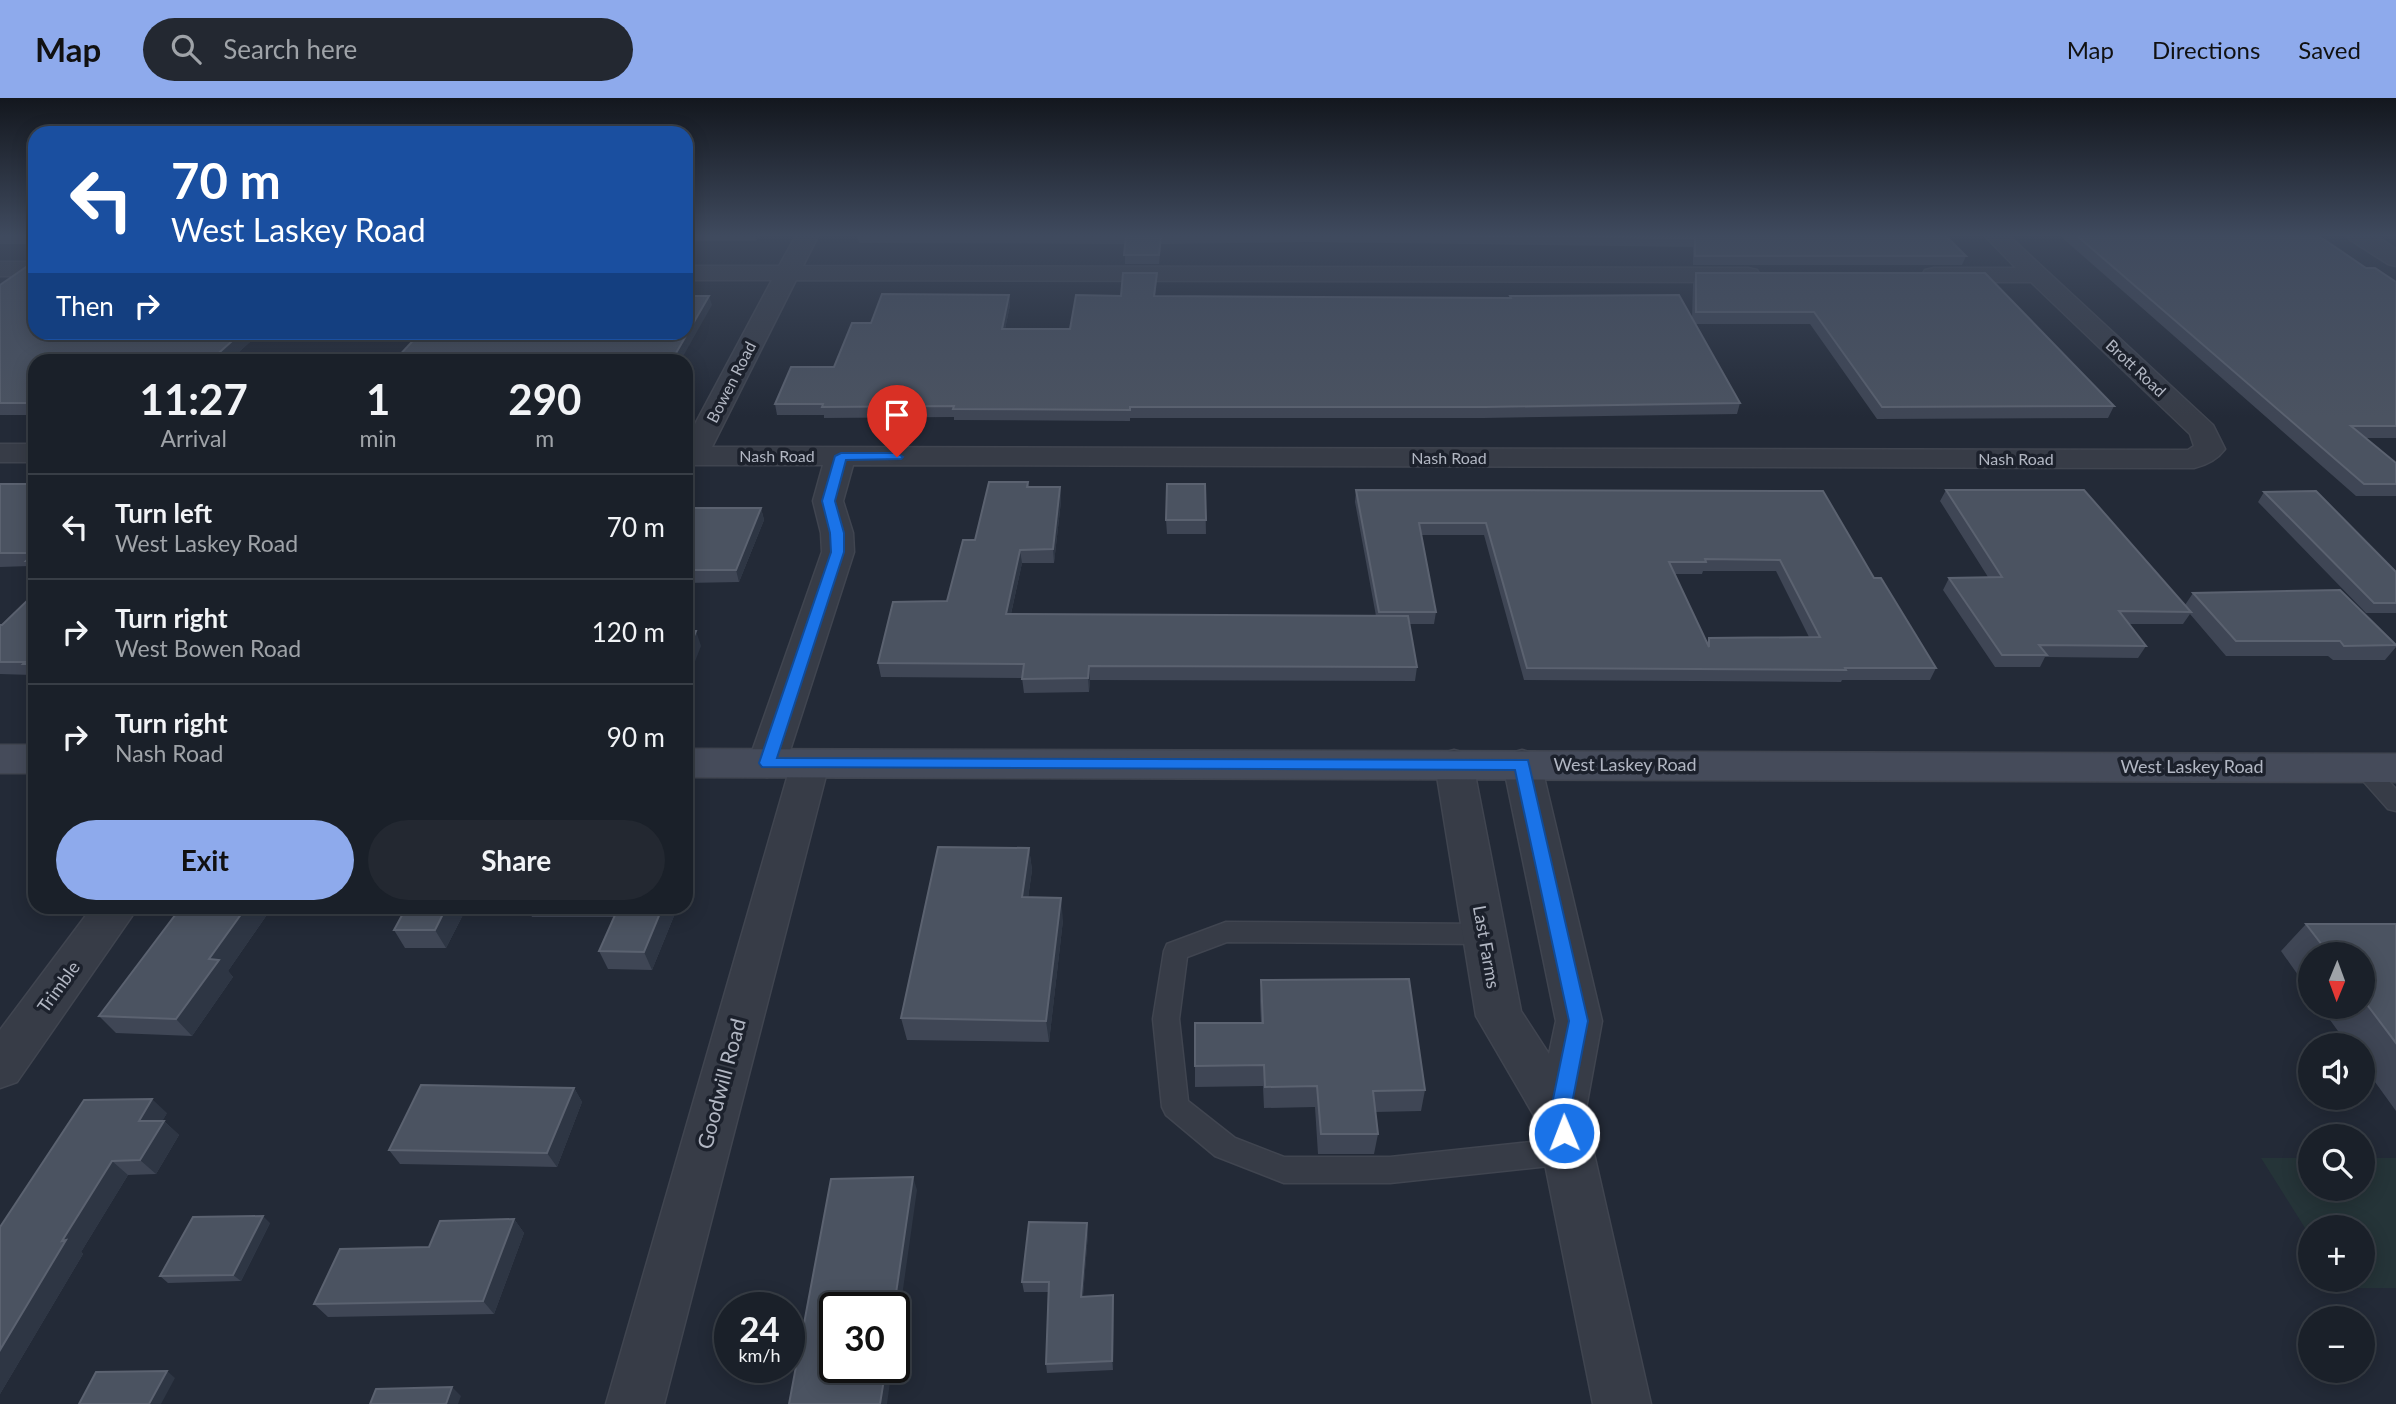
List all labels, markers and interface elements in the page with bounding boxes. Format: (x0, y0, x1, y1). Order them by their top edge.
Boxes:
search box (143, 18, 633, 81)
text: Map (35, 29, 101, 69)
icon: search (167, 30, 205, 68)
text: Search here (223, 33, 357, 65)
text: Map (2067, 35, 2114, 64)
text: Directions (2152, 35, 2260, 64)
text: Saved (2298, 35, 2361, 64)
text: 70 m (171, 151, 281, 209)
icon: left (56, 154, 147, 245)
text: West Laskey Road (171, 210, 426, 249)
icon: right (128, 287, 166, 325)
text: Then (56, 290, 114, 322)
street label: Brott Road (2102, 335, 2170, 400)
street label: Bowen Road (702, 338, 759, 426)
text: 11:27 (140, 374, 248, 424)
text: 1 (366, 374, 390, 424)
text: 290 (508, 374, 581, 424)
pin (867, 385, 927, 457)
icon: arrive (878, 396, 916, 434)
text: Arrival (161, 424, 227, 452)
text: min (359, 424, 397, 452)
text: m (535, 424, 554, 452)
street label: Nash Road (739, 446, 815, 465)
street label: Nash Road (1411, 448, 1487, 467)
street label: Nash Road (1978, 449, 2054, 468)
text: Turn left (115, 497, 212, 529)
icon: left (56, 508, 94, 546)
text: 70 m (607, 511, 665, 543)
text: West Laskey Road (115, 529, 298, 557)
text: Turn right (115, 602, 228, 634)
icon: right (56, 613, 94, 651)
text: 120 m (592, 616, 665, 648)
text: West Bowen Road (115, 634, 301, 662)
text: Turn right (115, 707, 228, 739)
icon: right (56, 718, 94, 756)
text: 90 m (607, 721, 665, 753)
text: Nash Road (115, 739, 223, 767)
street label: West Laskey Road (1553, 753, 1697, 775)
street label: West Laskey Road (2120, 755, 2264, 777)
button: Exit (56, 820, 354, 900)
button: Share (368, 820, 665, 900)
street label: Last Farms (1469, 904, 1505, 990)
north arrow (2298, 942, 2375, 1018)
map controls (2298, 942, 2375, 1383)
street label: Trimble (32, 956, 84, 1016)
street label: Goodwill Road (691, 1016, 750, 1152)
button: sound (2298, 1033, 2375, 1110)
position arrow (1527, 1096, 1601, 1170)
button: search (2298, 1124, 2375, 1201)
button: + (2298, 1215, 2375, 1292)
speed limit sign: 30 (819, 1292, 910, 1383)
button: − (2298, 1306, 2375, 1383)
text: 24 (739, 1307, 780, 1349)
text: km/h (738, 1344, 781, 1366)

